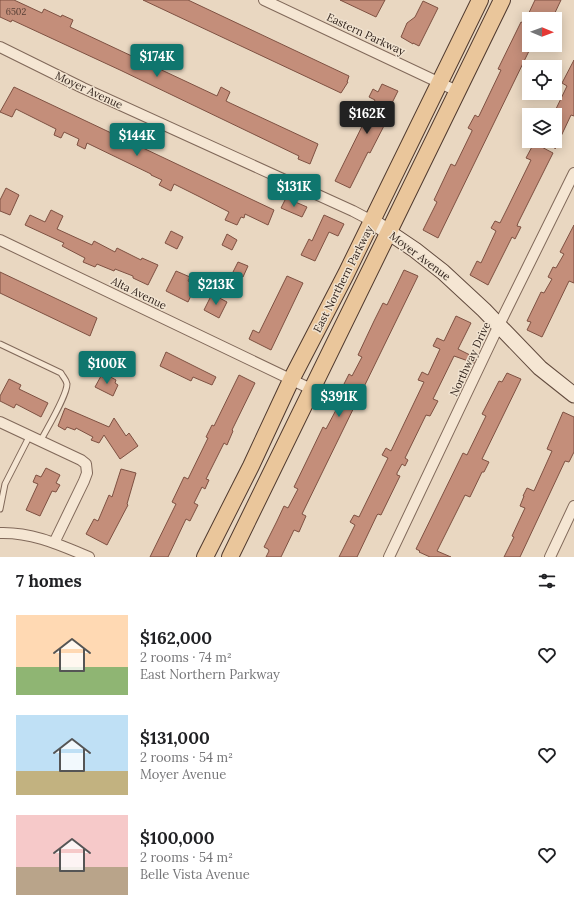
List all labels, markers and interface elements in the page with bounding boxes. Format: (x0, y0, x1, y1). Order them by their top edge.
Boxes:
house number: 6502 (6, 6, 26, 17)
street label: Eastern Parkway (324, 10, 408, 58)
north arrow (522, 12, 562, 52)
map controls (522, 12, 562, 148)
pin: $174K (129, 44, 185, 78)
text: $174K (139, 48, 175, 65)
button: locate (522, 60, 562, 100)
street label: Moyer Avenue (53, 68, 125, 112)
pin: $162K (339, 101, 395, 135)
text: $162K (349, 105, 385, 122)
button: layers (522, 108, 562, 148)
pin: $144K (109, 123, 165, 157)
text: $144K (119, 127, 155, 144)
pin: $131K (266, 174, 322, 208)
text: $131K (277, 178, 311, 195)
street label: East Northern Parkway (310, 223, 376, 335)
street label: Moyer Avenue (387, 228, 453, 284)
pin: $213K (188, 272, 244, 306)
street label: Alta Avenue (108, 273, 169, 312)
text: $213K (198, 276, 234, 293)
street label: Northway Drive (447, 319, 493, 399)
pin: $100K (79, 351, 135, 385)
text: $100K (88, 355, 126, 372)
pin: $391K (311, 384, 367, 418)
text: $391K (321, 388, 357, 405)
text: 7 homes (16, 570, 82, 592)
icon: filters (536, 570, 558, 592)
text: $162,000 (140, 627, 212, 649)
icon: home (48, 631, 96, 679)
icon: heart (536, 644, 558, 666)
text: 2 rooms · 74 m² (140, 649, 232, 666)
text: East Northern Parkway (140, 666, 280, 683)
text: $131,000 (140, 727, 210, 749)
icon: home (48, 731, 96, 779)
icon: heart (536, 744, 558, 766)
text: 2 rooms · 54 m² (140, 749, 233, 766)
text: Moyer Avenue (140, 766, 226, 783)
text: $100,000 (140, 827, 215, 849)
icon: home (48, 831, 96, 879)
icon: heart (536, 844, 558, 866)
text: 2 rooms · 54 m² (140, 849, 233, 866)
text: Belle Vista Avenue (140, 866, 250, 883)

